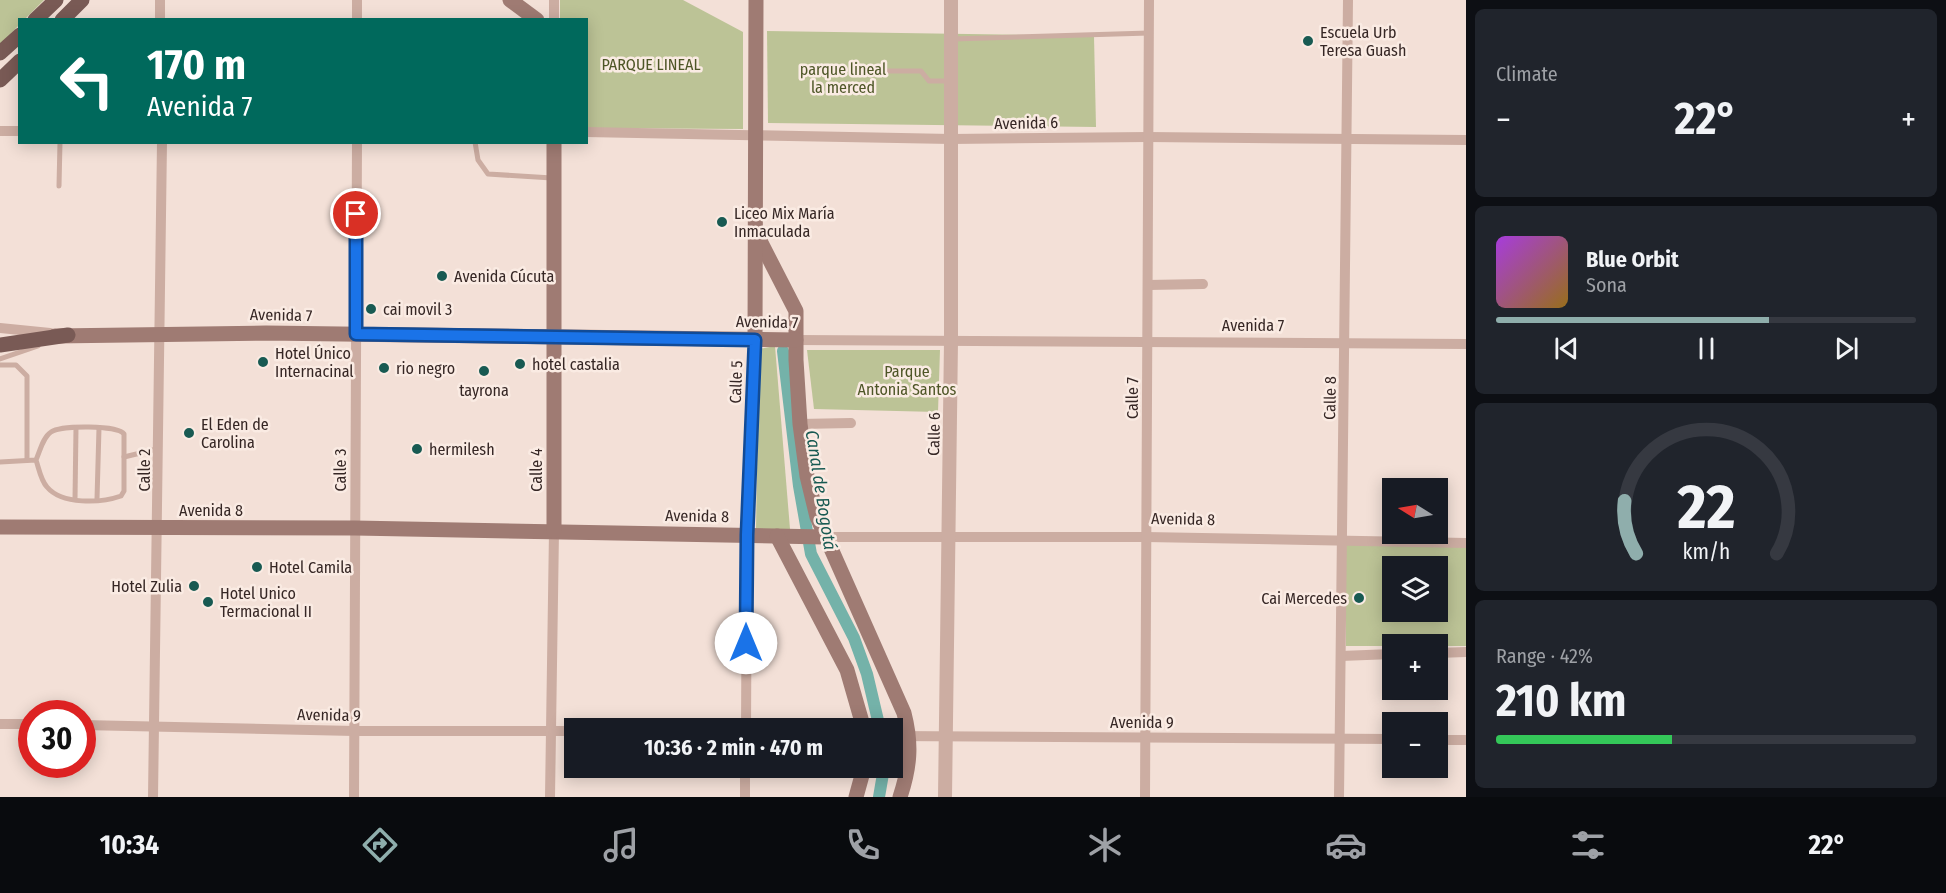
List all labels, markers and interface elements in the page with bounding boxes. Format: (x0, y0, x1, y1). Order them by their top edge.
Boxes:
place label: Escuela Urb Teresa Guash (1320, 23, 1406, 60)
marker: Escuela Urb Teresa Guash (1301, 34, 1315, 48)
text: 170 m (147, 40, 246, 90)
icon: left (48, 42, 126, 120)
park label: PARQUE LINEAL (601, 55, 701, 74)
park label: parque lineal la merced (800, 60, 886, 97)
text: Climate (1496, 62, 1558, 86)
text: Avenida 7 (147, 91, 252, 123)
text: 22° (1675, 92, 1737, 146)
text: − (1496, 100, 1511, 140)
text: + (1901, 100, 1916, 140)
street label: Avenida 6 (994, 113, 1058, 133)
pin (330, 188, 381, 239)
icon: arrive (339, 197, 372, 230)
place label: Liceo Mix María Inmaculada (734, 204, 835, 241)
marker: Liceo Mix María Inmaculada (715, 215, 729, 229)
text: Blue Orbit (1586, 246, 1679, 273)
place label: Avenida Cúcuta (454, 267, 554, 286)
marker: Avenida Cúcuta (435, 269, 449, 283)
text: Sona (1586, 273, 1627, 297)
place label: cai movil 3 (383, 300, 452, 319)
marker: cai movil 3 (364, 302, 378, 316)
street label: Avenida 7 (250, 305, 313, 325)
street label: Avenida 7 (736, 312, 799, 332)
street label: Avenida 7 (1222, 316, 1285, 335)
icon: previous (1550, 332, 1583, 365)
icon: pause (1690, 332, 1723, 365)
icon: next (1830, 332, 1863, 365)
place label: Hotel Único Internacinal (275, 344, 354, 381)
marker: Hotel Único Internacinal (256, 355, 270, 369)
place label: hotel castalia (532, 355, 620, 374)
marker: hotel castalia (513, 357, 527, 371)
place label: rio negro (396, 359, 455, 378)
street label: Calle 5 (726, 360, 746, 404)
marker: rio negro (377, 361, 391, 375)
park label: Parque Antonia Santos (858, 362, 957, 399)
marker: tayrona (477, 364, 491, 378)
street label: Calle 7 (1123, 376, 1142, 419)
street label: Calle 8 (1320, 376, 1340, 420)
place label: tayrona (459, 381, 509, 400)
street label: Calle 6 (924, 412, 944, 456)
place label: El Eden de Carolina (201, 415, 269, 452)
marker: El Eden de Carolina (182, 426, 196, 440)
water label: Canal de Bogotá (801, 429, 841, 551)
place label: hermilesh (429, 440, 495, 459)
marker: hermilesh (410, 442, 424, 456)
street label: Calle 4 (527, 448, 546, 492)
street label: Calle 2 (135, 449, 154, 491)
street label: Calle 3 (331, 449, 350, 491)
text: 22 (1676, 470, 1735, 545)
north arrow (1382, 478, 1448, 544)
map controls (1382, 478, 1448, 778)
street label: Avenida 8 (179, 501, 243, 520)
street label: Avenida 8 (665, 506, 729, 526)
street label: Avenida 8 (1151, 509, 1215, 529)
text: km/h (1682, 539, 1730, 565)
button: layers (1382, 556, 1448, 622)
place label: Hotel Camila (269, 558, 352, 577)
marker: Hotel Camila (250, 560, 264, 574)
place label: Hotel Zulia (111, 577, 182, 596)
marker: Hotel Zulia (187, 579, 201, 593)
place label: Hotel Unico Termacional II (220, 584, 312, 621)
place label: Cai Mercedes (1261, 589, 1347, 608)
marker: Cai Mercedes (1352, 591, 1366, 605)
marker: Hotel Unico Termacional II (201, 595, 215, 609)
position arrow (714, 611, 778, 675)
button: + (1382, 634, 1448, 700)
text: Range · 42% (1496, 644, 1593, 668)
text: 210 km (1496, 674, 1626, 728)
speed limit sign: 30 (18, 700, 96, 778)
street label: Avenida 9 (297, 705, 361, 725)
button: − (1382, 712, 1448, 778)
street label: Avenida 9 (1110, 713, 1174, 732)
text: 10:36 · 2 min · 470 m (644, 734, 823, 761)
icon: directions (359, 824, 401, 866)
icon: music (600, 824, 642, 866)
icon: phone (842, 824, 884, 866)
icon: climate (1084, 824, 1126, 866)
icon: car (1325, 824, 1367, 866)
icon: filters (1567, 824, 1609, 866)
text: 10:34 (100, 829, 159, 861)
text: 22° (1808, 829, 1846, 861)

